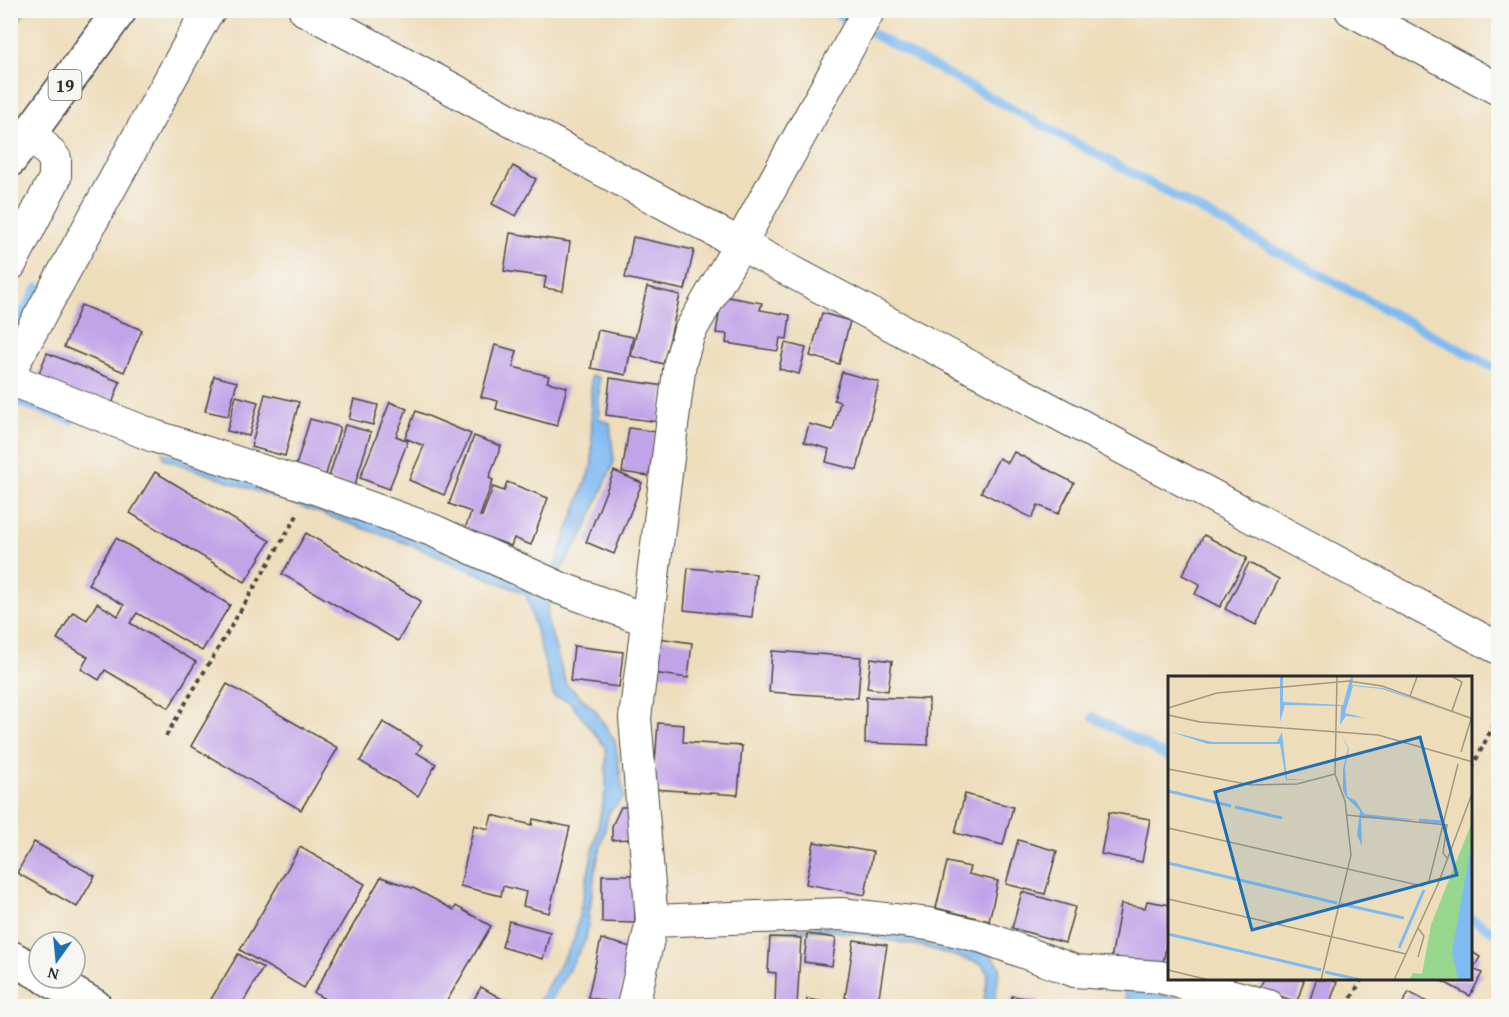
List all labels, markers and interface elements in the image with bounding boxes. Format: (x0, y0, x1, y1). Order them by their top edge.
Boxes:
road number: 19 (48, 70, 82, 100)
inset map (1168, 676, 1473, 981)
north arrow (27, 930, 87, 990)
text: N (45, 961, 61, 987)

